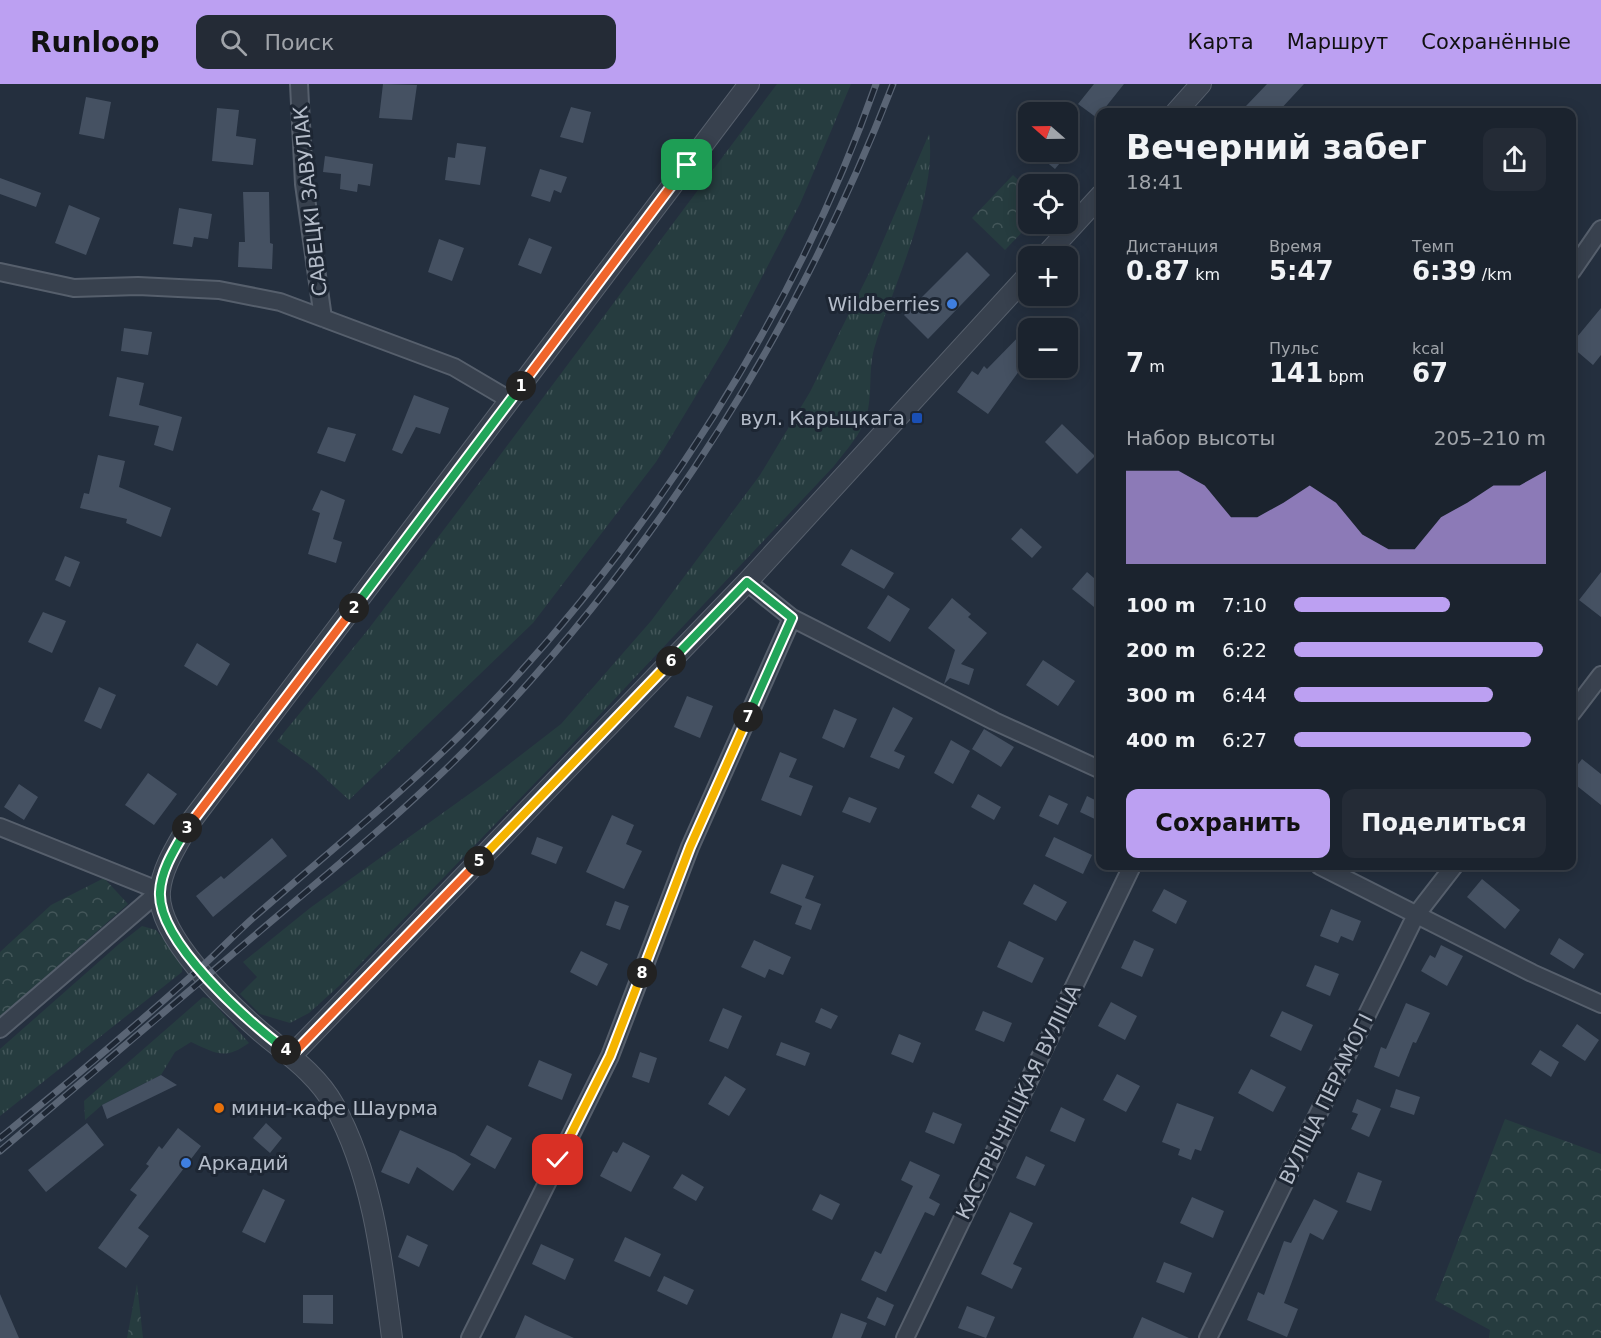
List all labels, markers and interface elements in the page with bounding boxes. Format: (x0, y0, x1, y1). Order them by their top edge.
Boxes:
search box (196, 15, 616, 69)
text: Runloop (30, 26, 160, 59)
icon: search (217, 26, 250, 59)
text: Поиск (265, 30, 334, 55)
text: Карта (1188, 30, 1254, 54)
text: Маршрут (1287, 30, 1388, 54)
text: Сохранённые (1421, 30, 1571, 54)
north arrow (1018, 102, 1078, 162)
map controls (1018, 102, 1078, 378)
street label: САВЕЦКІ ЗАВУЛАК (288, 105, 332, 297)
text: Вечерний забег (1126, 128, 1427, 167)
button: share (1483, 128, 1546, 191)
pin (661, 139, 712, 190)
icon: arrive (670, 148, 703, 181)
text: 18:41 (1126, 170, 1184, 194)
button: locate (1018, 174, 1078, 234)
text: Дистанция (1126, 237, 1218, 256)
text: Время (1269, 237, 1322, 256)
text: Темп (1412, 237, 1454, 256)
button: + (1018, 246, 1078, 306)
text: 0.87 (1126, 256, 1190, 286)
text: 5:47 (1269, 256, 1334, 286)
text: 6:39 (1412, 256, 1477, 286)
text: km (1190, 265, 1220, 284)
text: /km (1477, 265, 1512, 284)
place label: Wildberries (827, 292, 940, 316)
marker: Wildberries (945, 297, 959, 311)
button: − (1018, 318, 1078, 378)
text: Пульс (1269, 339, 1319, 358)
text: kcal (1412, 339, 1444, 358)
text: 7 (1126, 348, 1144, 378)
text: m (1144, 357, 1165, 376)
text: 141 (1269, 358, 1323, 388)
text: 67 (1412, 358, 1448, 388)
text: bpm (1323, 367, 1364, 386)
pin: 1 (506, 371, 536, 401)
text: 1 (515, 376, 527, 395)
place label: вул. Карыцкага (740, 406, 905, 430)
marker: вул. Карыцкага (910, 411, 924, 425)
text: Набор высоты (1126, 426, 1275, 450)
text: 205–210 m (1434, 426, 1546, 450)
pin: 2 (339, 593, 369, 623)
text: 100 m (1126, 593, 1196, 617)
text: 7:10 (1222, 593, 1267, 617)
text: 2 (348, 598, 360, 617)
text: 200 m (1126, 638, 1196, 662)
text: 6:22 (1222, 638, 1267, 662)
pin: 6 (656, 646, 686, 676)
text: 6 (665, 651, 677, 670)
text: 300 m (1126, 683, 1196, 707)
text: 6:44 (1222, 683, 1267, 707)
pin: 7 (733, 702, 763, 732)
text: 7 (742, 707, 754, 726)
text: 400 m (1126, 728, 1196, 752)
text: 6:27 (1222, 728, 1267, 752)
button: Сохранить (1126, 789, 1330, 858)
button: Поделиться (1342, 789, 1546, 858)
pin: 3 (172, 813, 202, 843)
text: 3 (181, 818, 193, 837)
pin: 5 (464, 846, 494, 876)
text: 5 (473, 851, 485, 870)
pin: 8 (627, 958, 657, 988)
text: 8 (636, 963, 648, 982)
street label: КАСТРЫЧНІЦКАЯ ВУЛІЦА (951, 980, 1086, 1223)
street label: ВУЛІЦА ПЕРАМОГІ (1274, 1010, 1378, 1188)
pin: 4 (271, 1035, 301, 1065)
text: 4 (280, 1040, 292, 1059)
place label: мини-кафе Шаурма (231, 1096, 438, 1120)
marker: мини-кафе Шаурма (212, 1101, 226, 1115)
pin (532, 1134, 583, 1185)
icon: check (541, 1143, 574, 1176)
place label: Аркадий (198, 1151, 289, 1175)
marker: Аркадий (179, 1156, 193, 1170)

